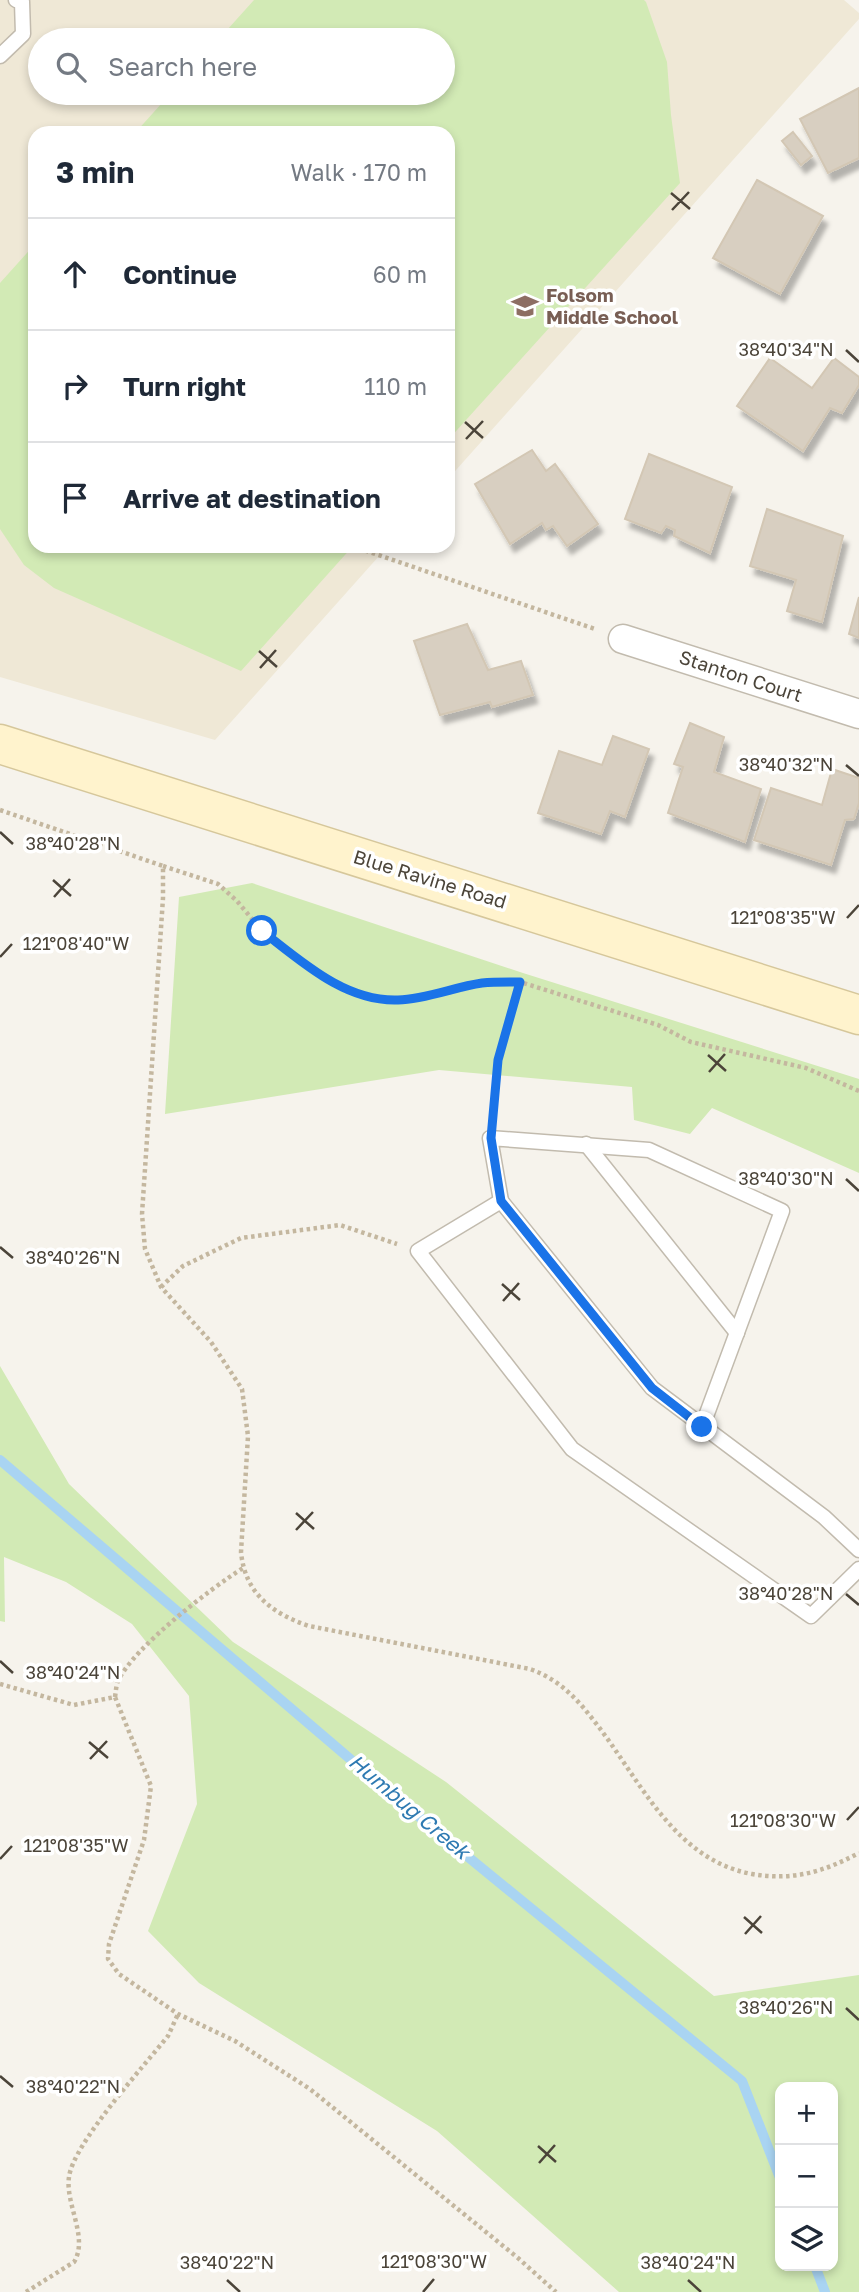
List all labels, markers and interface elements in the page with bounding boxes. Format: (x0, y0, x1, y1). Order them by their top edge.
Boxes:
search box (28, 28, 455, 105)
icon: search (52, 48, 90, 86)
text: Search here (108, 51, 257, 82)
text: 3 min (56, 154, 134, 190)
text: Walk · 170 m (290, 158, 427, 186)
icon: ahead (56, 255, 94, 293)
text: Continue (123, 259, 237, 290)
text: 60 m (373, 260, 427, 288)
place label: Folsom Middle School (546, 283, 678, 328)
school or university icon: Folsom Middle School (510, 291, 540, 321)
text: 38°40'34"N (738, 338, 834, 360)
icon: right (56, 367, 94, 405)
text: Turn right (123, 371, 246, 402)
text: 110 m (364, 372, 427, 400)
icon: arrive (56, 479, 94, 517)
text: Arrive at destination (123, 483, 381, 514)
street label: Stanton Court (677, 645, 806, 706)
text: 38°40'32"N (739, 753, 833, 775)
text: 38°40'28"N (25, 832, 121, 854)
street label: Blue Ravine Road (351, 844, 509, 913)
text: 121°08'35"W (730, 906, 836, 928)
route start (246, 915, 277, 946)
text: 121°08'40"W (23, 932, 129, 954)
text: 38°40'30"N (738, 1167, 834, 1189)
text: 38°40'26"N (25, 1246, 121, 1268)
route end (686, 1411, 717, 1442)
text: 38°40'28"N (738, 1582, 834, 1604)
text: 38°40'24"N (25, 1661, 121, 1683)
water label: Humbug Creek (344, 1748, 477, 1866)
text: 121°08'30"W (730, 1809, 836, 1831)
text: 121°08'35"W (23, 1834, 129, 1856)
text: 38°40'26"N (738, 1996, 834, 2018)
text: 38°40'22"N (26, 2075, 120, 2097)
map controls (775, 2082, 838, 2271)
button: + (775, 2082, 838, 2145)
button: − (775, 2145, 838, 2208)
button: layers (775, 2208, 838, 2271)
text: 121°08'30"W (381, 2250, 487, 2272)
text: 38°40'22"N (180, 2251, 274, 2273)
text: 38°40'24"N (640, 2251, 736, 2273)

